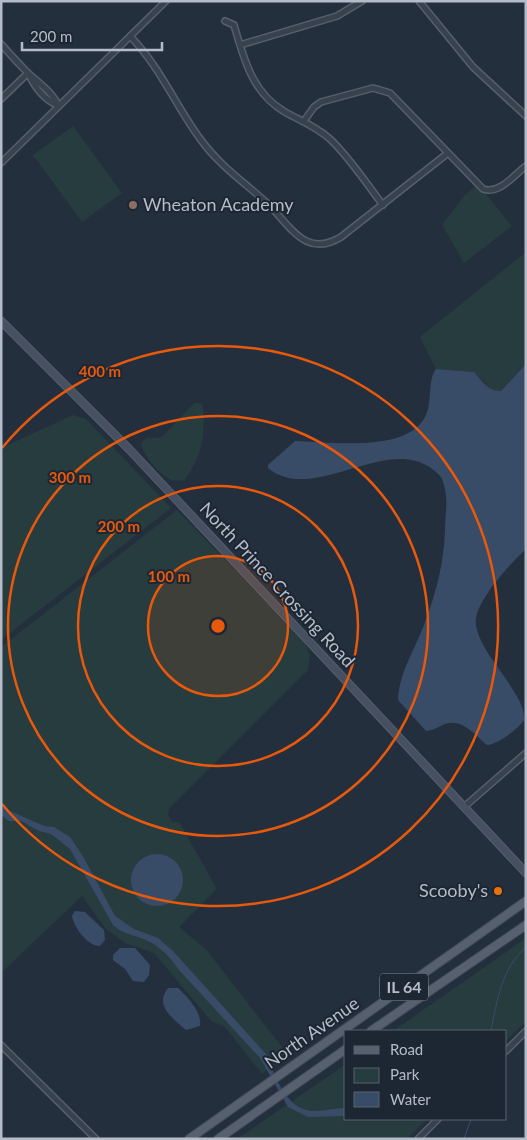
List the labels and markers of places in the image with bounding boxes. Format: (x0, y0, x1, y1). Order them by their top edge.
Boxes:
place label: Wheaton Academy (143, 193, 294, 215)
marker: Wheaton Academy (127, 199, 139, 211)
centre of rings (209, 617, 227, 635)
place label: Scooby's (419, 879, 488, 901)
marker: Scooby's (492, 885, 504, 897)

